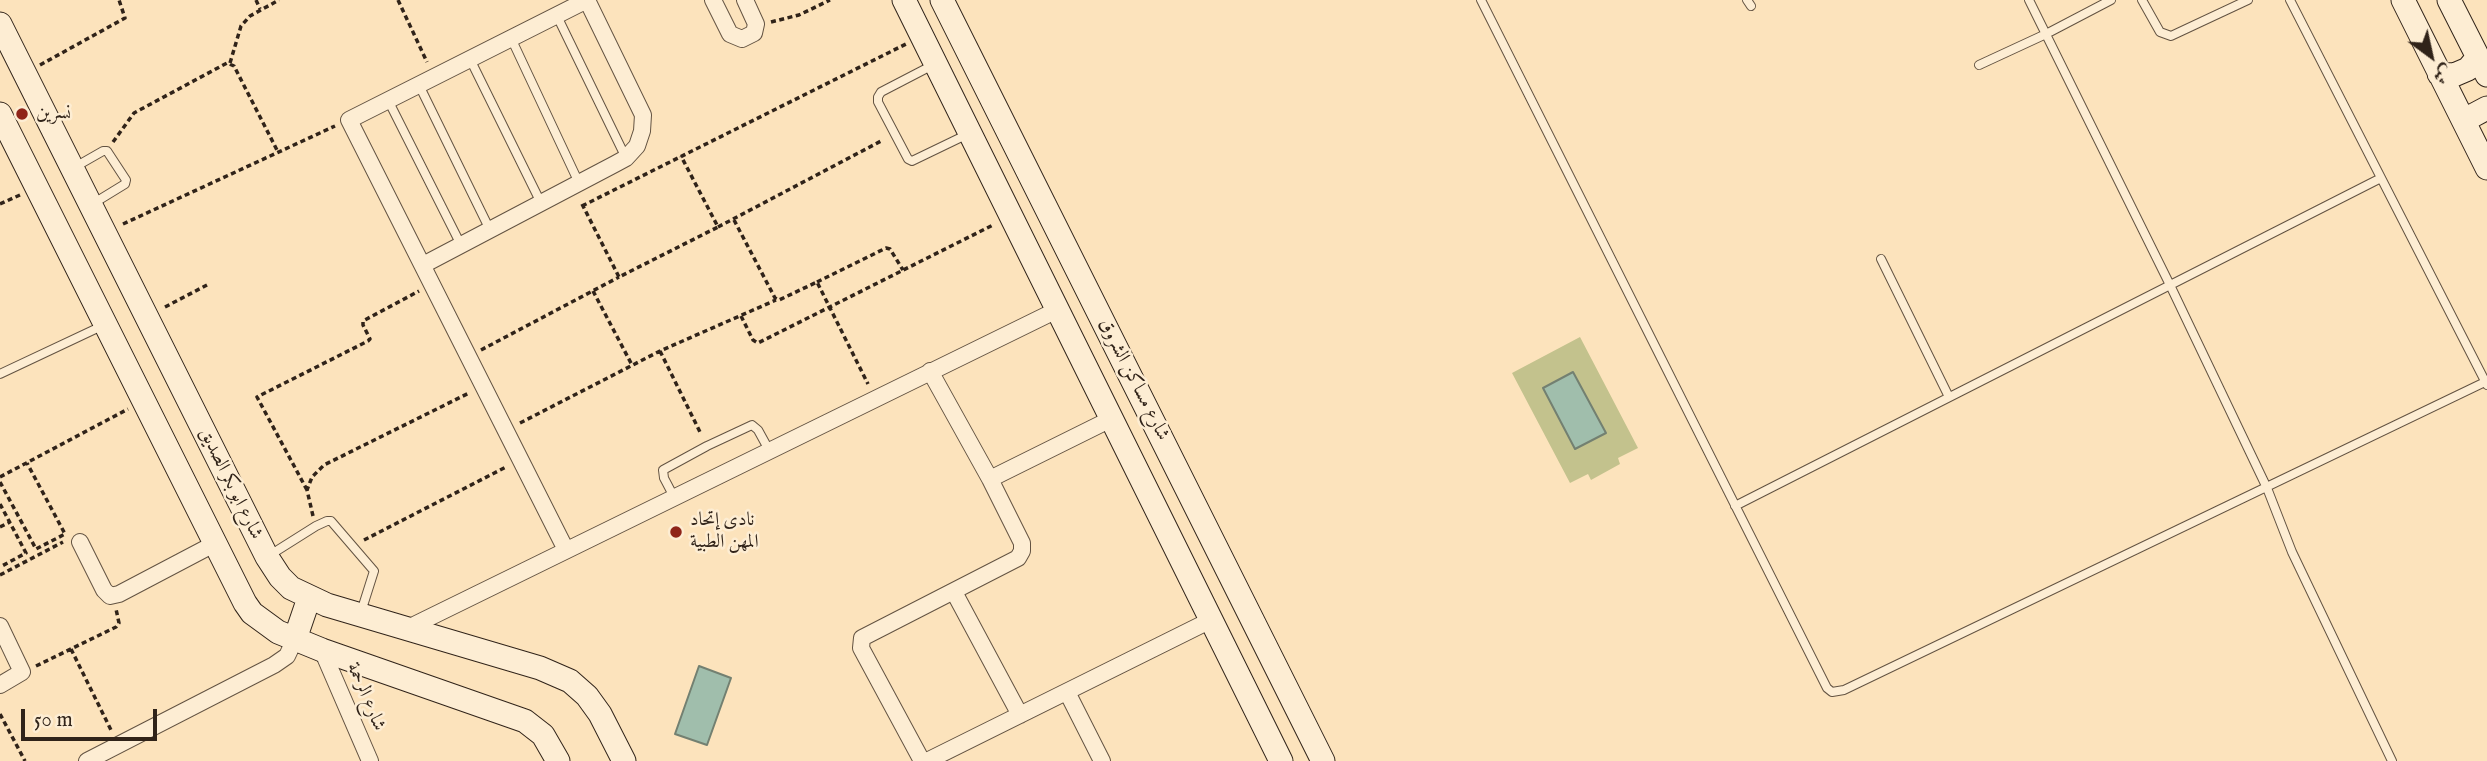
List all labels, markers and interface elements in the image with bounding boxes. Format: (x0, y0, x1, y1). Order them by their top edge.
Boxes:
north arrow (2396, 21, 2466, 91)
text: ش (2428, 58, 2457, 89)
place label: نسرين (36, 103, 71, 125)
marker: نسرين (14, 106, 30, 122)
street label: شارع مساكن الشروق (1092, 315, 1174, 445)
street label: شارع ابو بكر الصديق (193, 425, 267, 543)
place label: نادى إتحاد المهن الطبية (690, 510, 758, 554)
marker: نادى إتحاد المهن الطبية (668, 524, 684, 540)
street label: شارع الرحمة (340, 659, 390, 735)
scale bar (24, 694, 161, 738)
text: 50 m (34, 707, 73, 734)

